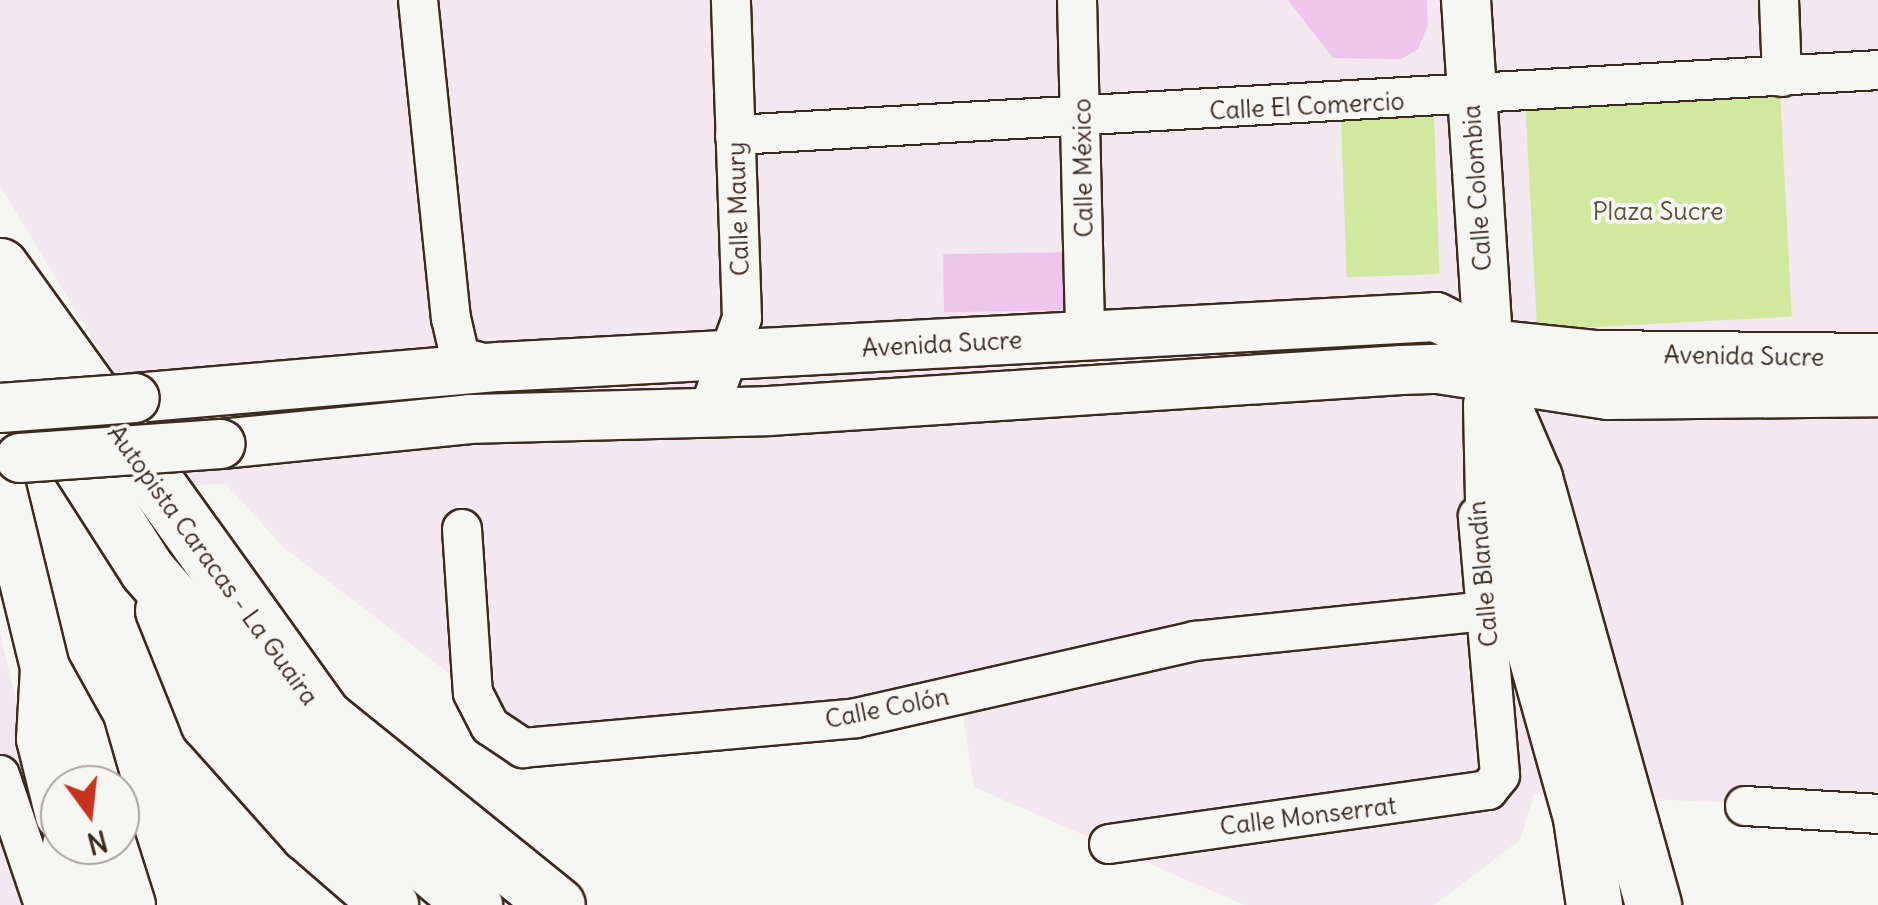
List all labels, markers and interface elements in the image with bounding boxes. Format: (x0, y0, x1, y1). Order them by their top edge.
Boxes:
street label: Calle El Comercio (1209, 86, 1405, 126)
street label: Calle México (1067, 98, 1099, 238)
street label: Calle Colombia (1456, 104, 1498, 272)
street label: Calle Maury (721, 141, 755, 277)
park label: Plaza Sucre (1593, 196, 1723, 226)
street label: Avenida Sucre (861, 325, 1023, 363)
street label: Avenida Sucre (1663, 340, 1825, 372)
street label: Autopista Caracas - La Guaira (101, 419, 325, 711)
street label: Calle Blandín (1462, 500, 1504, 648)
street label: Calle Colón (823, 681, 951, 735)
north arrow (40, 765, 140, 865)
street label: Calle Monserrat (1218, 790, 1398, 842)
text: N (83, 822, 111, 862)

